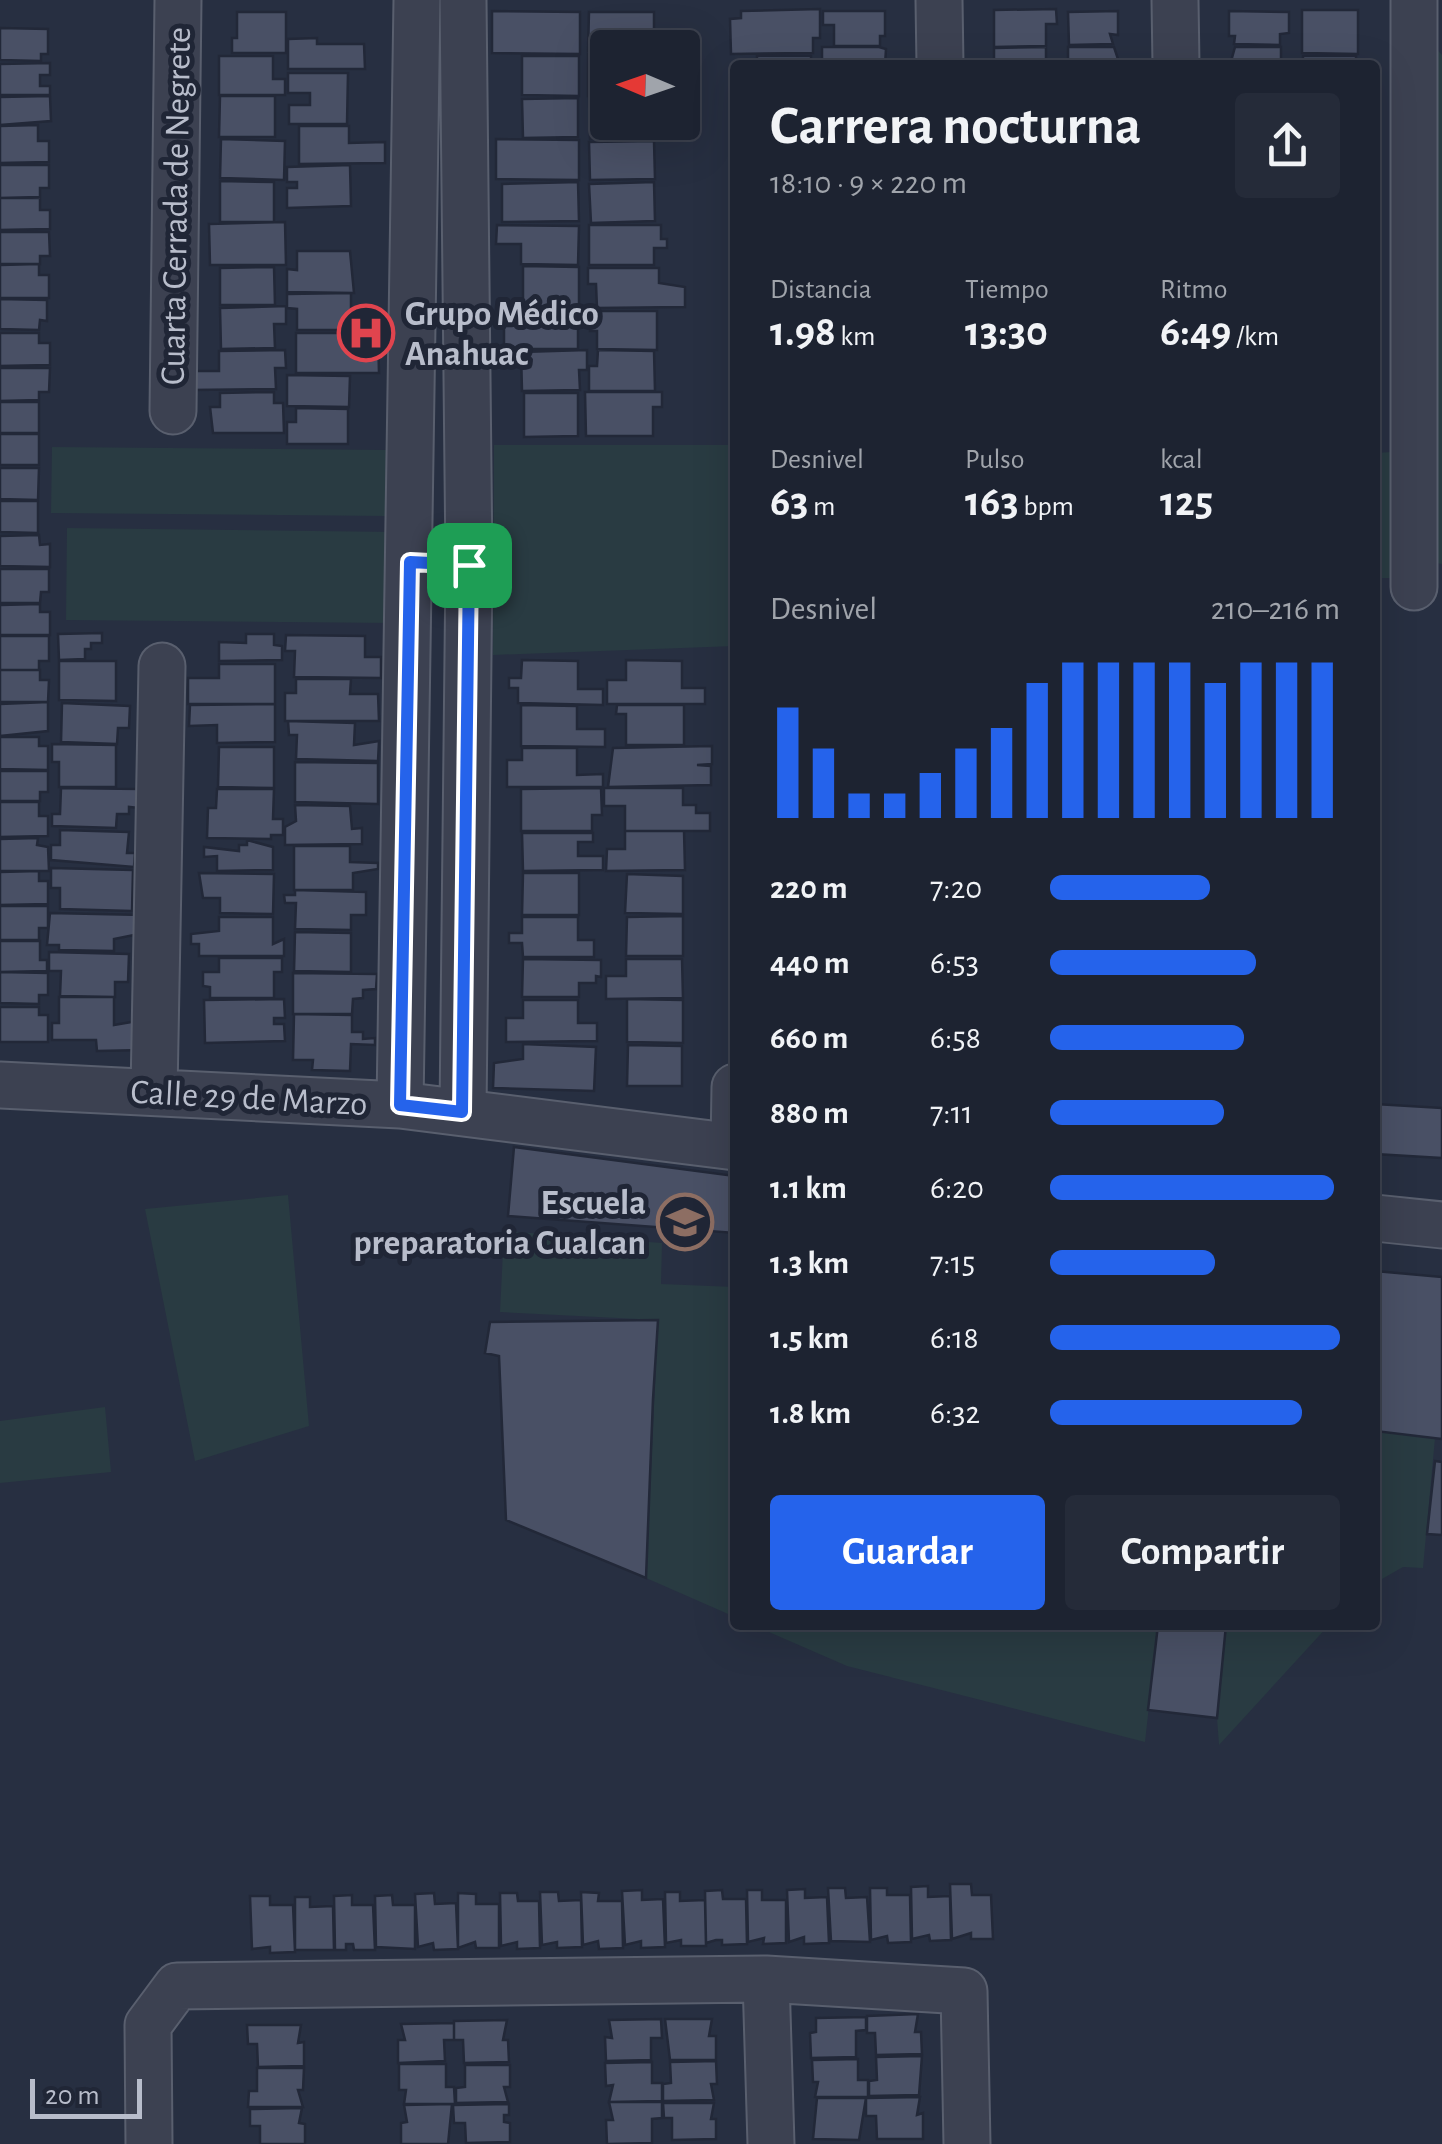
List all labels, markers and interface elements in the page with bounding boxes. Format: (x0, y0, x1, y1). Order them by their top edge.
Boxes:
street label: Cuarta Cerrada de Negrete (156, 27, 197, 385)
north arrow (590, 30, 700, 140)
map controls (590, 30, 700, 140)
button: share (1235, 93, 1340, 198)
text: Carrera nocturna (770, 99, 1141, 154)
text: 18:10 · 9 × 220 m (770, 167, 967, 199)
text: Distancia (770, 276, 872, 304)
text: Tiempo (965, 276, 1049, 304)
text: Ritmo (1160, 276, 1227, 304)
place label: Grupo Médico Anahuac (405, 297, 599, 372)
hospital icon: Grupo Médico Anahuac (336, 303, 396, 363)
text: 1.98 (770, 311, 836, 353)
text: 13:30 (965, 311, 1048, 353)
text: 6:49 (1160, 311, 1231, 353)
text: km (836, 323, 876, 351)
text: /km (1231, 323, 1279, 351)
text: Desnivel (770, 446, 864, 474)
text: Pulso (965, 446, 1024, 474)
text: kcal (1160, 446, 1203, 474)
text: 63 (770, 481, 808, 523)
text: 163 (965, 481, 1019, 523)
text: 125 (1160, 481, 1213, 523)
text: m (808, 493, 835, 521)
text: bpm (1019, 493, 1074, 521)
pin (427, 523, 512, 608)
icon: arrive (442, 538, 497, 593)
text: Desnivel (770, 593, 877, 625)
text: 210–216 m (1211, 593, 1340, 625)
text: 220 m (770, 872, 847, 904)
text: 7:20 (930, 872, 982, 904)
text: 440 m (770, 947, 850, 979)
text: 6:53 (930, 947, 979, 979)
text: 660 m (770, 1022, 848, 1054)
text: 6:58 (930, 1022, 981, 1054)
street label: Calle 29 de Marzo (130, 1075, 368, 1122)
text: 880 m (770, 1097, 849, 1129)
text: 7:11 (930, 1097, 973, 1129)
text: 1.1 km (770, 1172, 847, 1204)
text: 6:20 (930, 1172, 984, 1204)
place label: Escuela preparatoria Cualcan (354, 1186, 646, 1261)
school or university icon: Escuela preparatoria Cualcan (655, 1192, 715, 1252)
text: 1.3 km (770, 1247, 849, 1279)
text: 7:15 (930, 1247, 975, 1279)
text: 1.5 km (770, 1322, 849, 1354)
text: 6:18 (930, 1322, 979, 1354)
text: 1.8 km (770, 1397, 851, 1429)
text: 6:32 (930, 1397, 980, 1429)
button: Guardar (770, 1495, 1045, 1610)
button: Compartir (1065, 1495, 1340, 1610)
scale bar (30, 2074, 142, 2118)
text: 20 m (45, 2082, 100, 2110)

